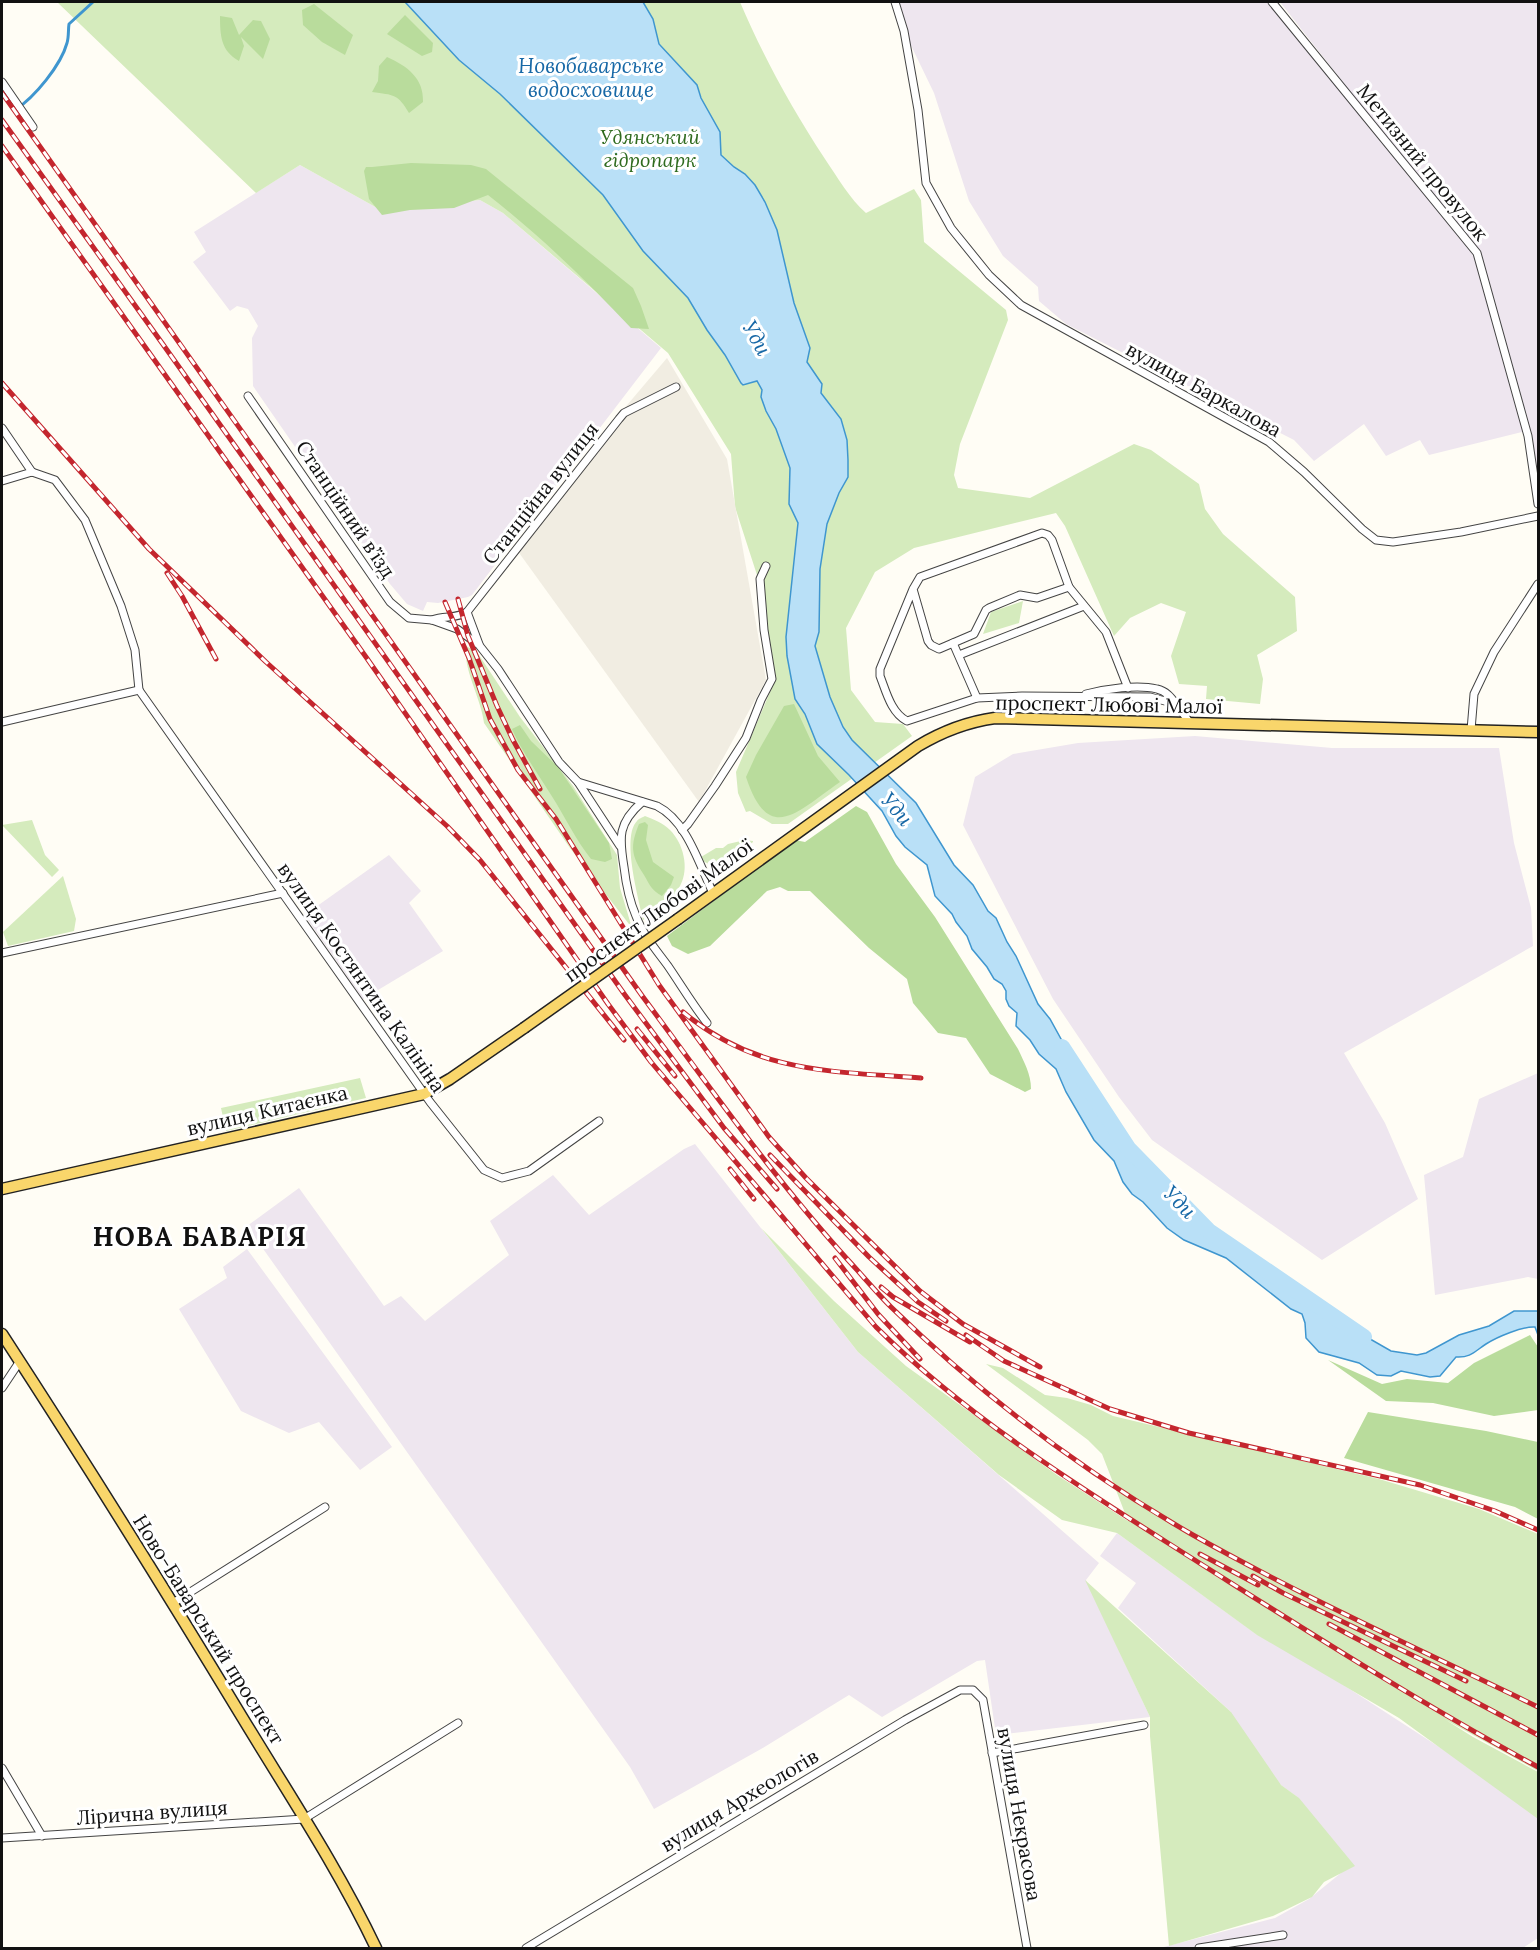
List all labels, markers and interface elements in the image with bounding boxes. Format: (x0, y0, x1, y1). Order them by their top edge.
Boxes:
water label: Новобаварське водосховище (518, 52, 664, 103)
street label: Метизний провулок (1352, 78, 1494, 246)
park label: Удянський гідропарк (600, 124, 700, 172)
water label: Уди (737, 316, 778, 361)
street label: вулиця Баркалова (1122, 336, 1286, 442)
street label: Станційна вулиця (477, 417, 603, 569)
street label: Станційний в’їзд (291, 436, 401, 583)
street label: проспект Любові Малої (995, 690, 1223, 718)
water label: Уди (875, 787, 919, 832)
street label: проспект Любові Малої (559, 833, 758, 987)
street label: вулиця Костянтина Калініна (273, 857, 451, 1097)
street label: вулиця Китаєнка (184, 1079, 350, 1141)
water label: Уди (1158, 1180, 1202, 1225)
district label: НОВА БАВАРІЯ (93, 1220, 307, 1253)
street label: Ново-Баварський проспект (128, 1510, 290, 1749)
street label: вулиця Некрасова (992, 1725, 1048, 1903)
street label: вулиця Археологів (656, 1743, 822, 1857)
street label: Лірична вулиця (75, 1794, 229, 1830)

